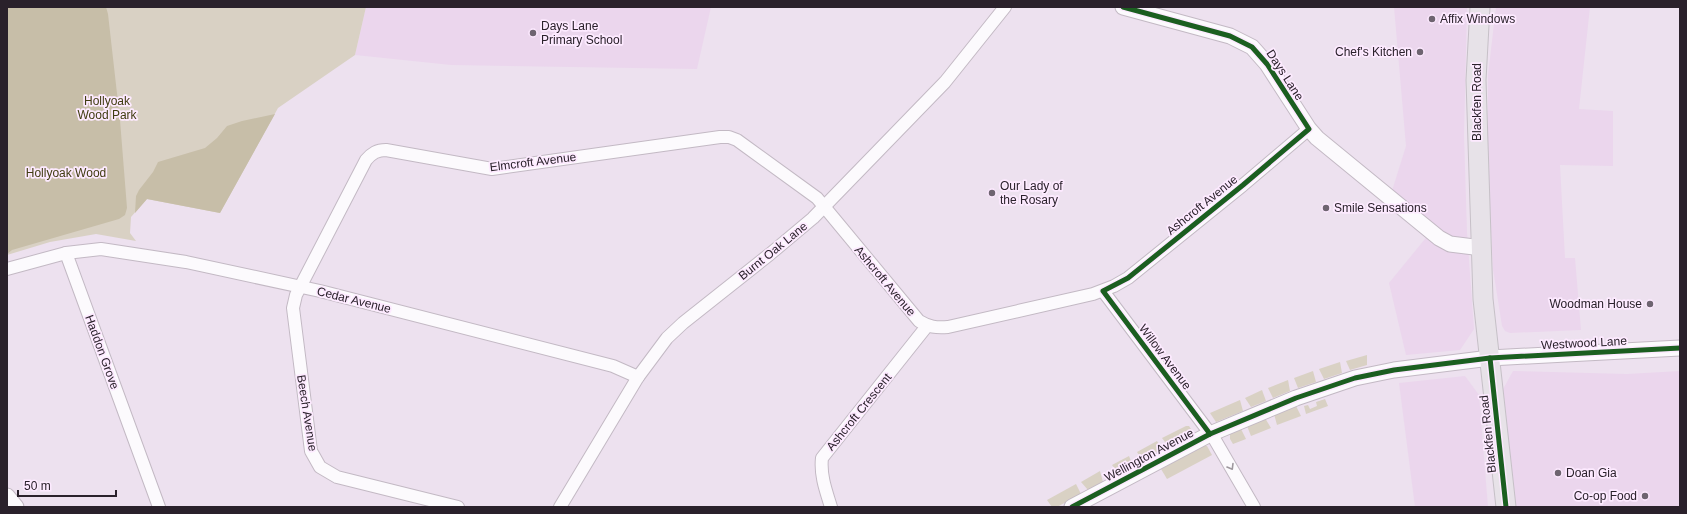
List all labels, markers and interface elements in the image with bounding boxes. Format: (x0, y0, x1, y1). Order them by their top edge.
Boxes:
place label: Affix Windows (1440, 12, 1515, 26)
marker: Affix Windows (1427, 14, 1437, 24)
place label: Days Lane Primary School (541, 19, 622, 47)
marker: Days Lane Primary School (528, 28, 538, 38)
place label: Chef's Kitchen (1335, 45, 1412, 59)
street label: Days Lane (1264, 47, 1307, 103)
marker: Chef's Kitchen (1415, 47, 1425, 57)
street label: Blackfen Road (1470, 63, 1484, 141)
park label: Hollyoak Wood Park (77, 94, 138, 122)
street label: Elmcroft Avenue (489, 150, 577, 174)
park label: Hollyoak Wood (26, 166, 106, 180)
street label: Ashcroft Avenue (1164, 172, 1241, 238)
place label: Our Lady of the Rosary (1000, 179, 1063, 207)
marker: Our Lady of the Rosary (987, 188, 997, 198)
place label: Smile Sensations (1334, 201, 1427, 215)
marker: Smile Sensations (1321, 203, 1331, 213)
street label: Burnt Oak Lane (736, 219, 810, 283)
street label: Ashcroft Avenue (852, 243, 919, 319)
street label: Cedar Avenue (316, 284, 393, 316)
place label: Woodman House (1550, 297, 1642, 311)
marker: Woodman House (1645, 299, 1655, 309)
street label: Haddon Grove (82, 313, 122, 391)
street label: Willow Avenue (1136, 322, 1194, 393)
street label: Westwood Lane (1541, 334, 1628, 352)
street label: Ashcroft Crescent (824, 370, 895, 453)
street label: Beech Avenue (294, 374, 320, 453)
street label: Blackfen Road (1477, 394, 1499, 474)
street label: Wellington Avenue (1102, 425, 1196, 484)
one-way arrow (1226, 463, 1233, 470)
place label: Doan Gia (1566, 466, 1617, 480)
marker: Doan Gia (1553, 468, 1563, 478)
scale bar (18, 472, 116, 498)
text: 50 m (24, 479, 51, 493)
place label: Co-op Food (1574, 489, 1637, 503)
marker: Co-op Food (1640, 491, 1650, 501)

